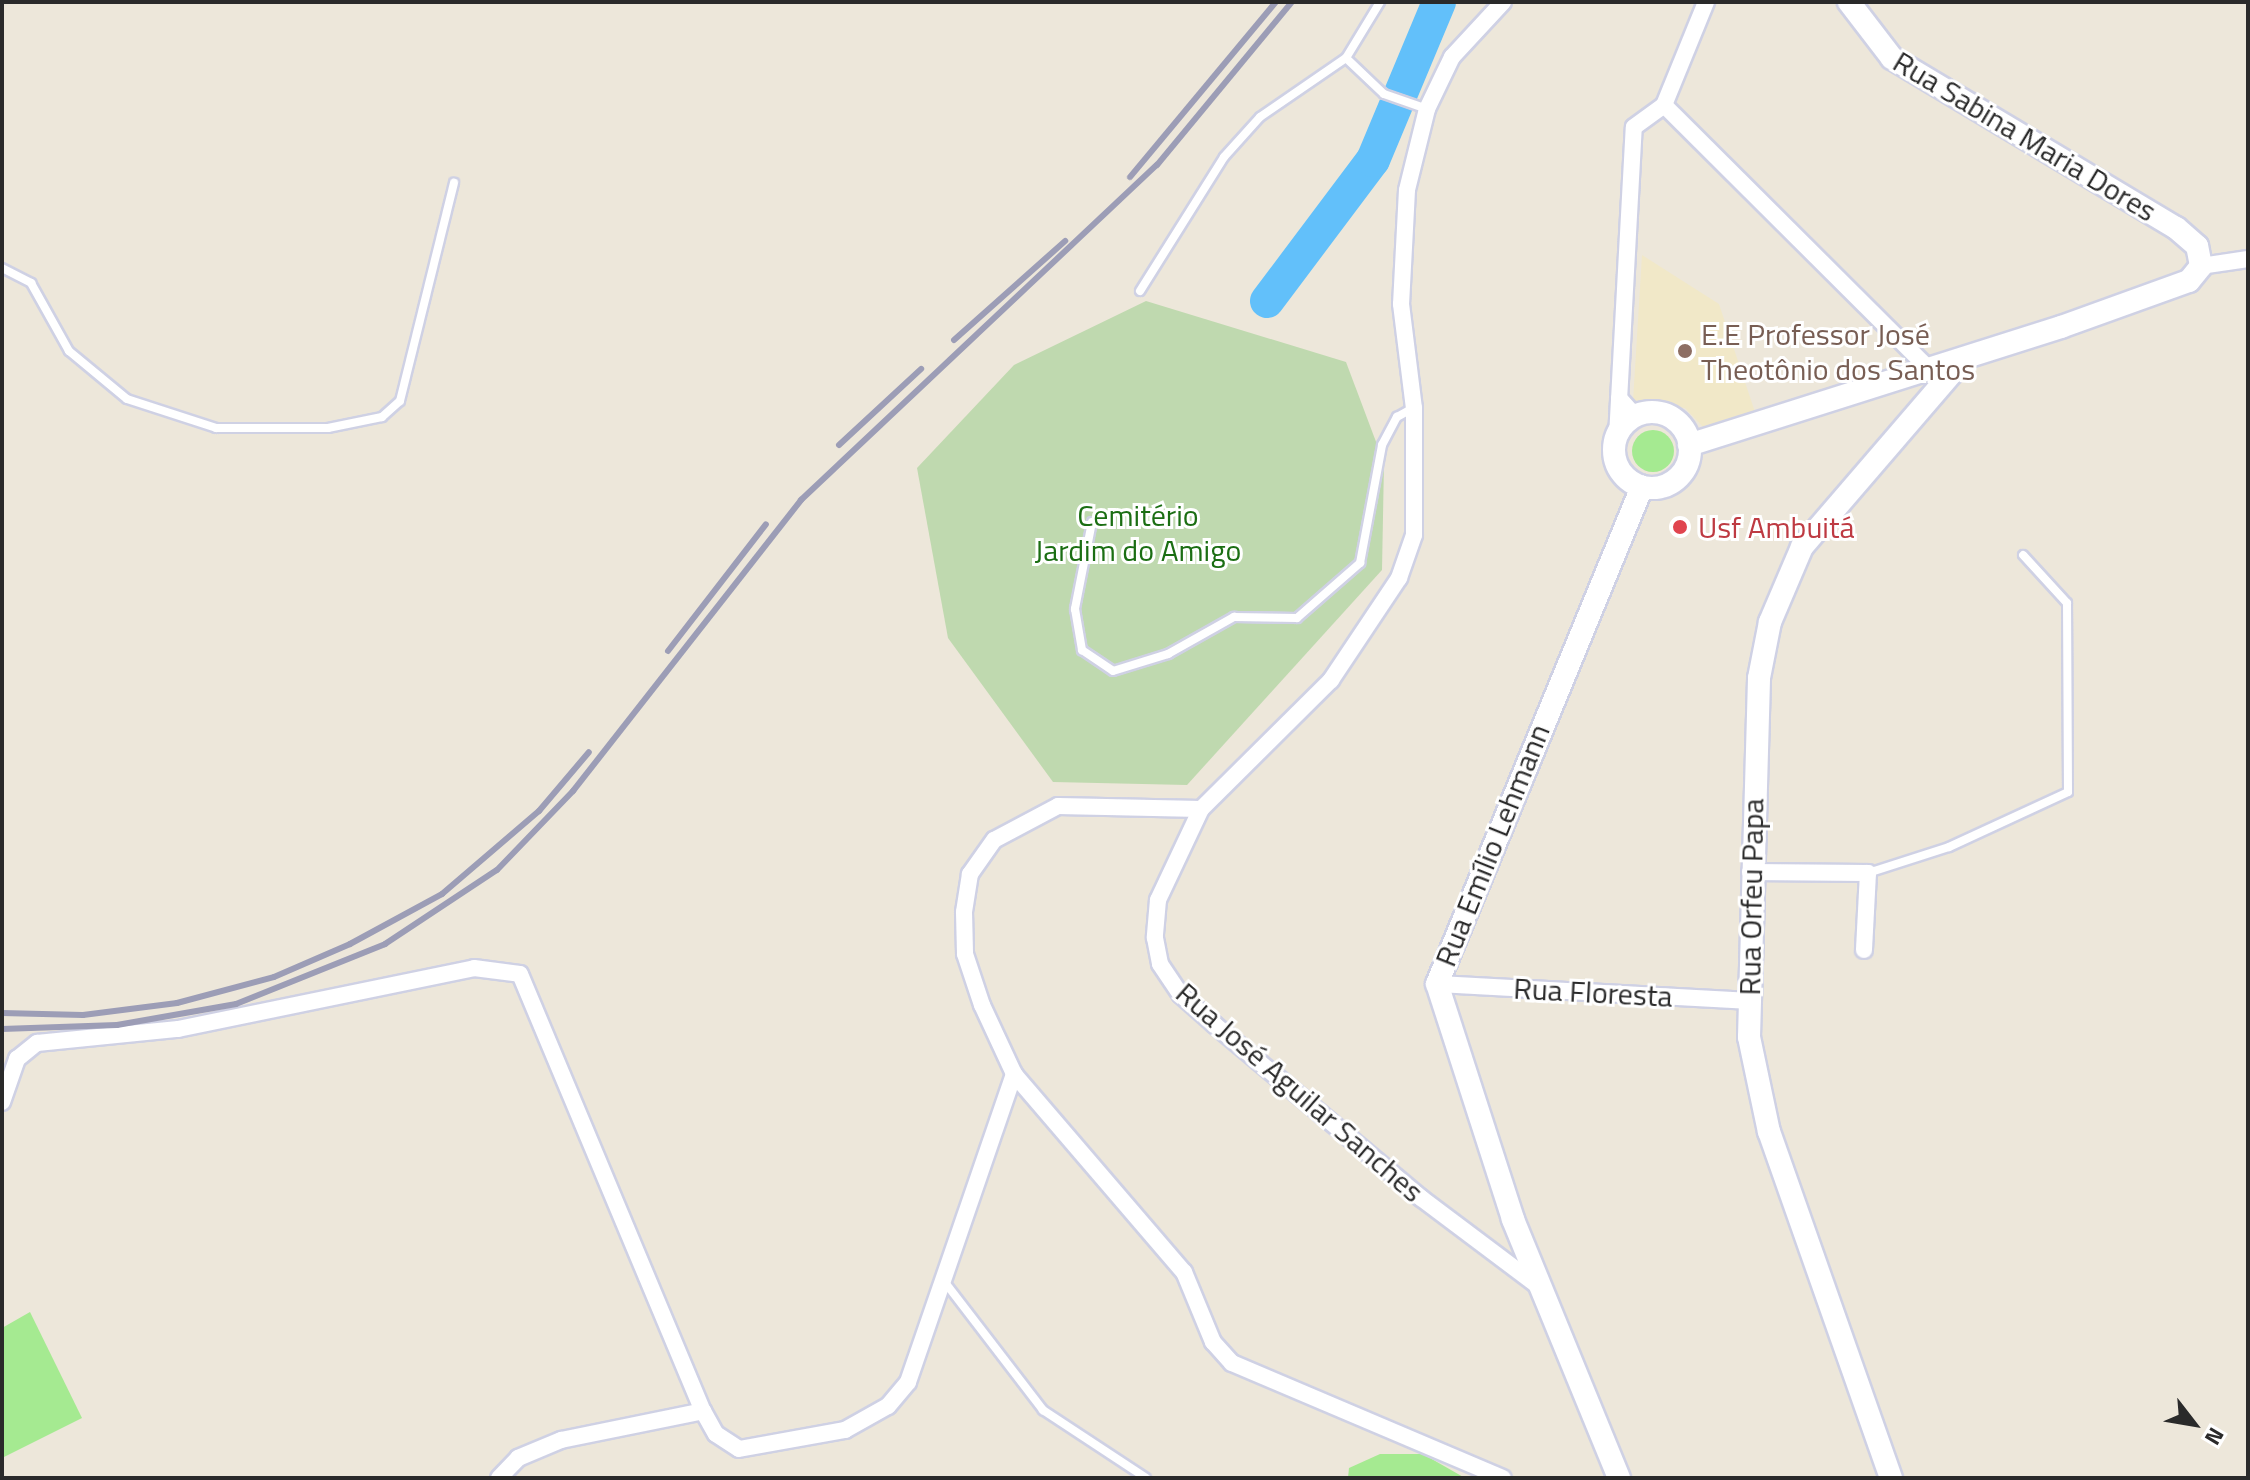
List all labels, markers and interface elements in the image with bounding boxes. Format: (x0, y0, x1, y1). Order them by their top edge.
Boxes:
street label: Rua Sabina Maria Dores (1887, 43, 2163, 229)
place label: E.E Professor José Theotônio dos Santos (1701, 316, 1975, 386)
marker: E.E Professor José Theotônio dos Santos (1676, 342, 1694, 360)
park label: Cemitério Jardim do Amigo (1035, 497, 1241, 568)
place label: Usf Ambuitá (1698, 509, 1854, 545)
marker: Usf Ambuitá (1669, 516, 1691, 538)
street label: Rua Emílio Lehmann (1427, 719, 1557, 971)
street label: Rua Orfeu Papa (1731, 798, 1771, 996)
street label: Rua Floresta (1513, 970, 1673, 1014)
street label: Rua José Aguilar Sanches (1169, 975, 1431, 1209)
north arrow (2154, 1384, 2234, 1464)
text: N (2196, 1421, 2233, 1452)

